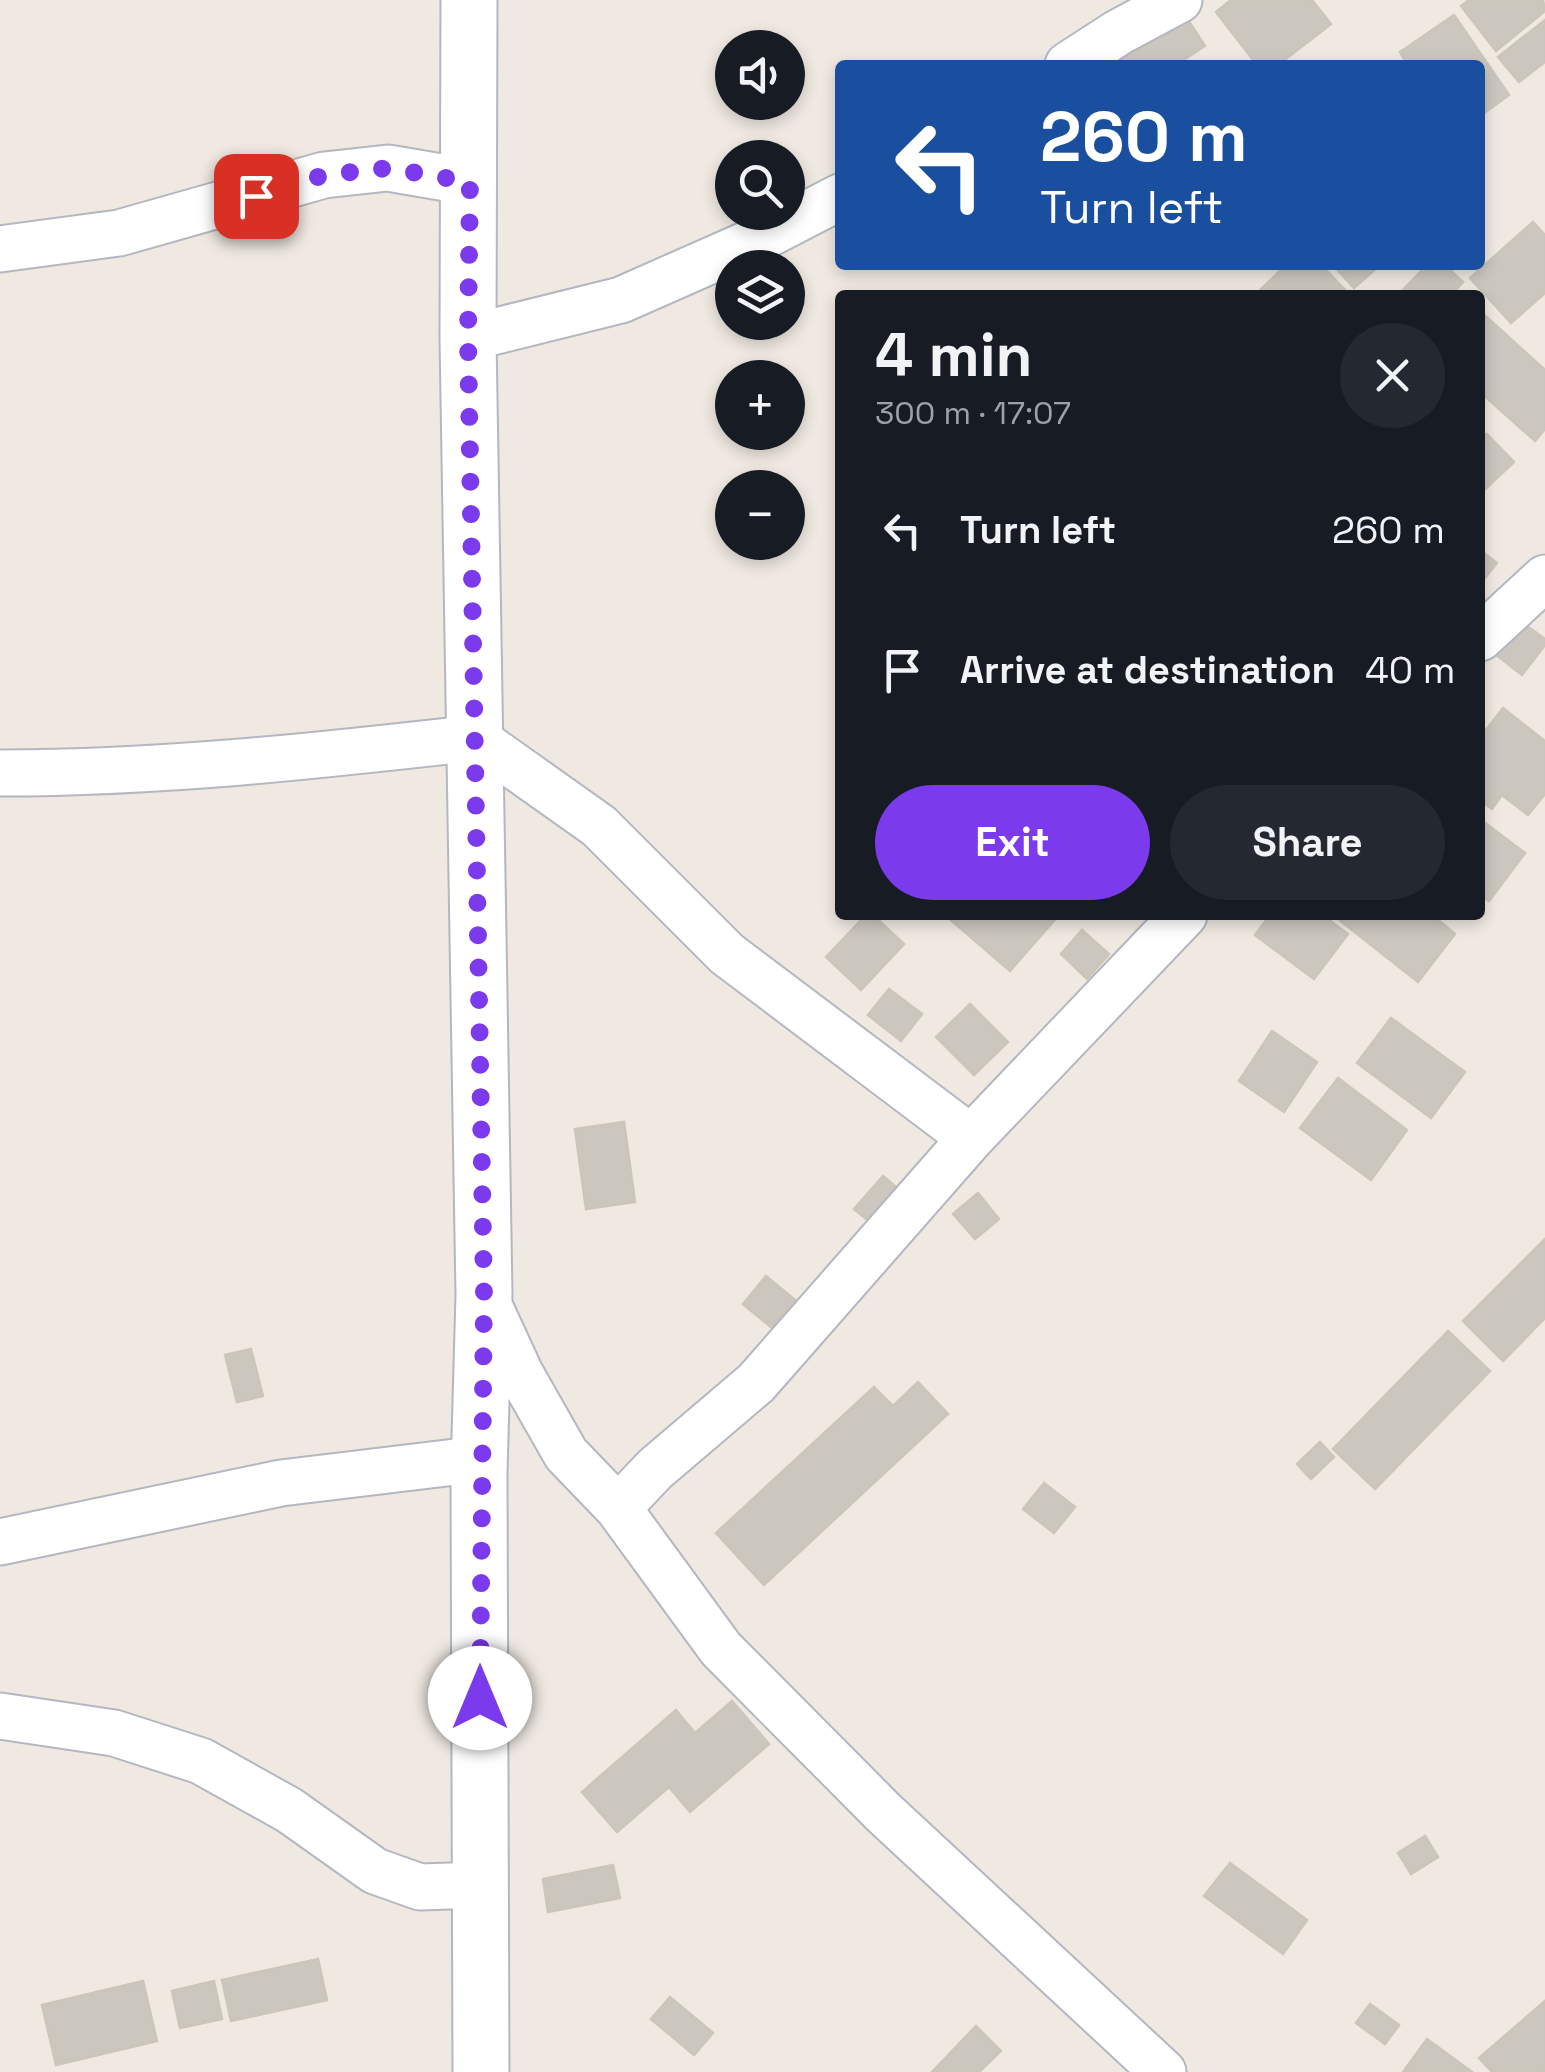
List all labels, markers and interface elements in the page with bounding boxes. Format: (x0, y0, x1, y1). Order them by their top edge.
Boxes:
map controls (715, 30, 805, 560)
button: sound (715, 30, 805, 120)
text: 260 m (1040, 92, 1248, 181)
icon: left (875, 100, 1005, 230)
button: search (715, 140, 805, 230)
pin (214, 154, 299, 239)
icon: arrive (229, 169, 284, 224)
text: Turn left (1040, 179, 1223, 236)
button: layers (715, 250, 805, 340)
text: 4 min (875, 317, 1033, 394)
button: close (1340, 323, 1445, 428)
button: + (715, 360, 805, 450)
text: 300 m · 17:07 (875, 393, 1071, 433)
button: − (715, 470, 805, 560)
icon: left (875, 503, 930, 558)
text: Turn left (960, 506, 1116, 554)
text: 260 m (1332, 506, 1445, 554)
icon: arrive (875, 643, 930, 698)
text: Arrive at destination (960, 646, 1335, 694)
text: 40 m (1365, 646, 1456, 694)
button: Exit (875, 785, 1150, 900)
button: Share (1170, 785, 1445, 900)
position arrow (428, 1646, 532, 1750)

